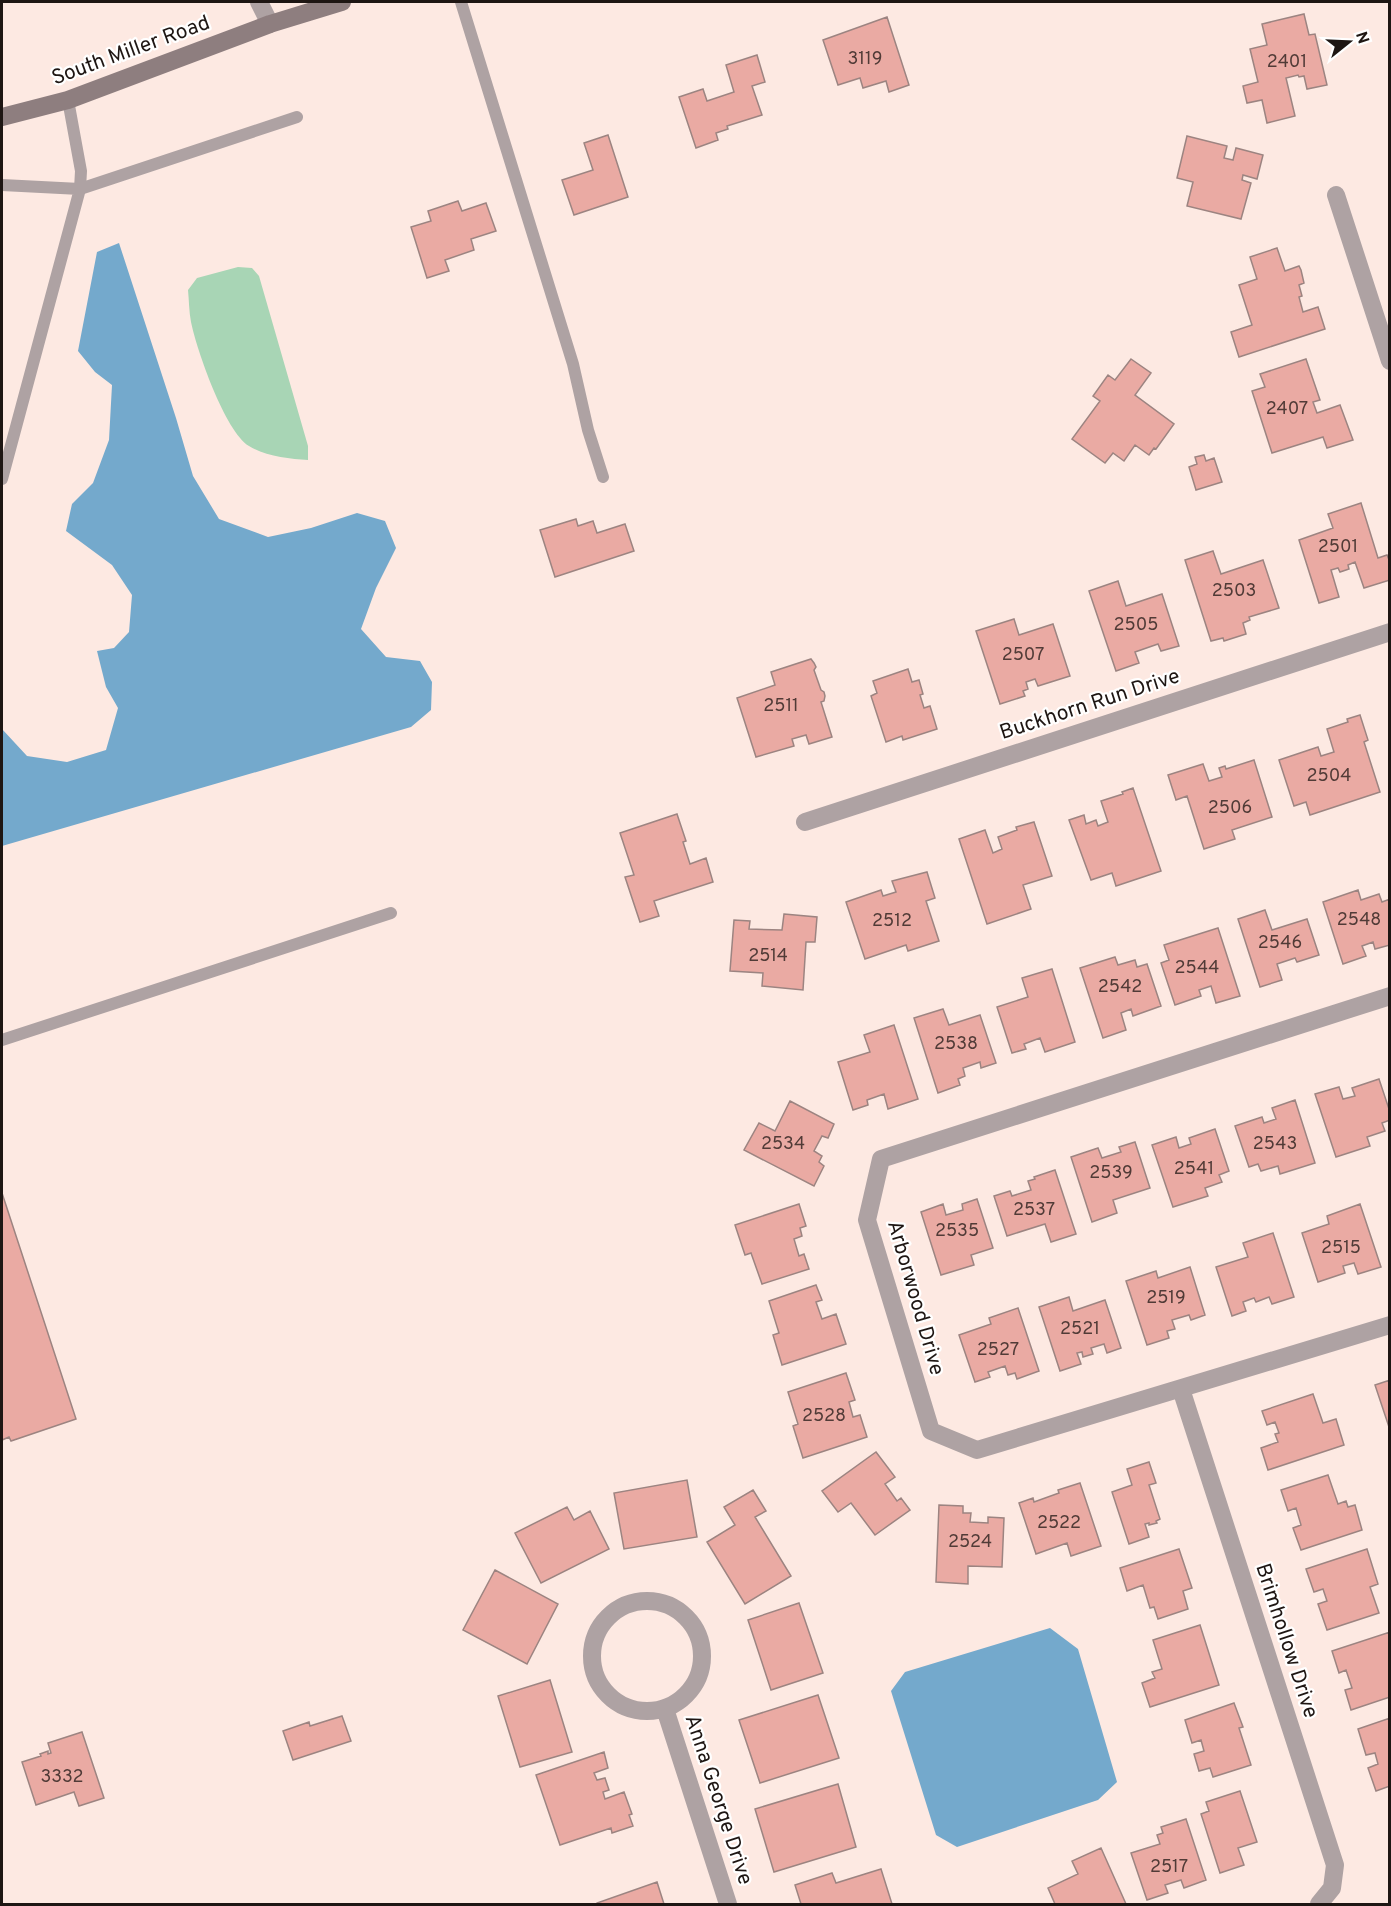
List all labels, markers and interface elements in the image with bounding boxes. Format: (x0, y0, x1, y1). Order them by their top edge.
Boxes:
street label: South Miller Road (48, 10, 214, 92)
north arrow (1319, 12, 1379, 72)
text: N (1350, 29, 1373, 47)
house number: 3119 (848, 48, 882, 71)
house number: 2401 (1267, 51, 1307, 74)
house number: 2407 (1266, 398, 1308, 421)
house number: 2501 (1318, 536, 1358, 559)
house number: 2503 (1212, 580, 1256, 603)
house number: 2505 (1114, 614, 1158, 637)
house number: 2507 (1002, 644, 1044, 667)
street label: Buckhorn Run Drive (996, 663, 1184, 747)
house number: 2511 (763, 695, 799, 718)
house number: 2504 (1307, 765, 1351, 788)
house number: 2506 (1208, 797, 1252, 820)
house number: 2548 (1337, 909, 1381, 932)
house number: 2512 (872, 910, 912, 933)
house number: 2546 (1258, 932, 1302, 955)
house number: 2514 (748, 945, 788, 968)
house number: 2544 (1175, 957, 1219, 980)
house number: 2542 (1098, 976, 1142, 999)
house number: 2538 (934, 1033, 978, 1056)
house number: 2534 (761, 1133, 805, 1156)
house number: 2543 (1253, 1133, 1297, 1156)
house number: 2541 (1174, 1158, 1214, 1181)
house number: 2539 (1089, 1162, 1133, 1185)
house number: 2537 (1013, 1199, 1055, 1222)
street label: Arborwood Drive (880, 1218, 950, 1378)
house number: 2535 (935, 1220, 979, 1243)
house number: 2515 (1321, 1237, 1361, 1260)
house number: 2519 (1146, 1287, 1186, 1310)
house number: 2521 (1060, 1318, 1100, 1341)
house number: 2527 (977, 1339, 1019, 1362)
house number: 2528 (802, 1405, 846, 1428)
house number: 2522 (1037, 1512, 1081, 1535)
house number: 2524 (948, 1531, 992, 1554)
street label: Brimhollow Drive (1248, 1560, 1324, 1722)
street label: Anna George Drive (678, 1711, 758, 1889)
house number: 3332 (40, 1766, 84, 1789)
house number: 2517 (1150, 1856, 1188, 1879)

